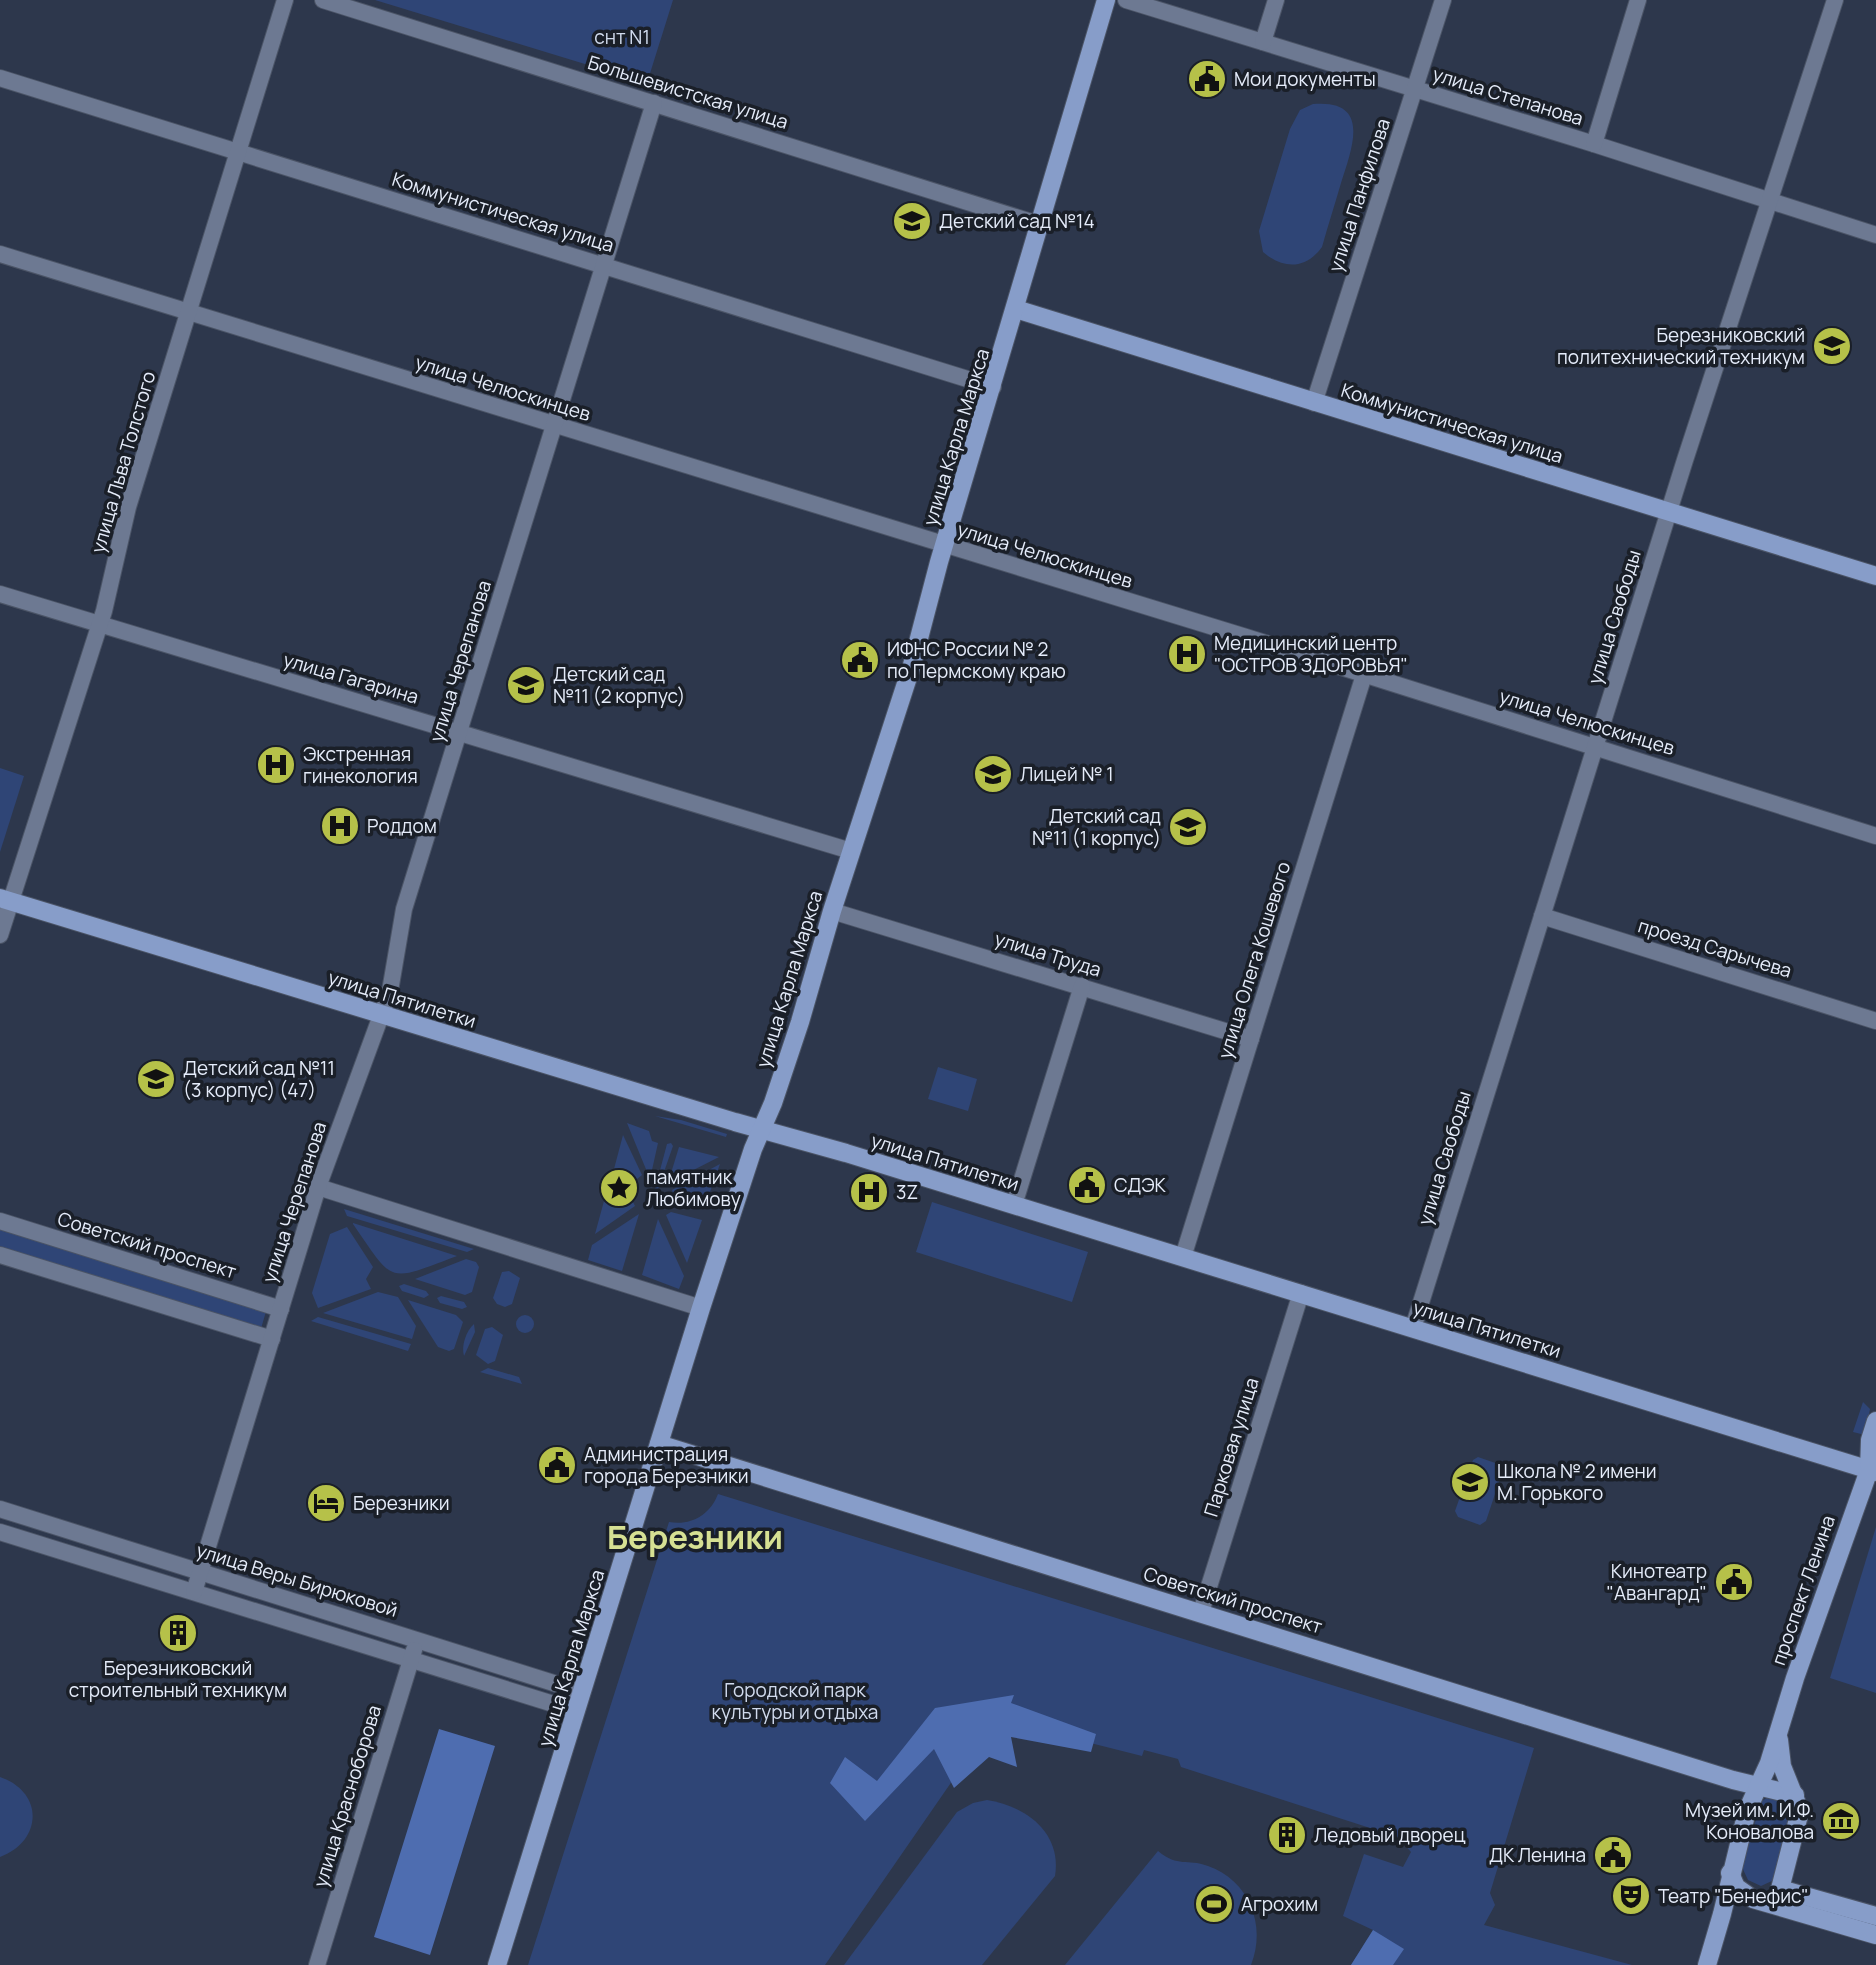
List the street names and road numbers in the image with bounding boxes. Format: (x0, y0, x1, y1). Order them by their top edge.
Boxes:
street label: Большевистская улица (585, 49, 791, 135)
street label: улица Степанова (1429, 61, 1587, 131)
street label: улица Панфилова (1322, 115, 1396, 275)
street label: Коммунистическая улица (389, 166, 617, 258)
street label: улица Карла Маркса (917, 345, 995, 529)
street label: улица Челюскинцев (412, 349, 594, 427)
street label: улица Льва Толстого (85, 368, 161, 556)
street label: Коммунистическая улица (1338, 377, 1566, 469)
street label: улица Челюскинцев (954, 516, 1136, 594)
street label: улица Свободы (1581, 547, 1647, 687)
street label: улица Черепанова (423, 577, 497, 745)
street label: улица Гагарина (280, 646, 422, 710)
street label: улица Челюскинцев (1496, 683, 1678, 761)
street label: улица Олега Кошевого (1212, 858, 1296, 1062)
street label: улица Карла Маркса (750, 887, 828, 1071)
street label: проезд Сарычева (1635, 912, 1795, 984)
street label: улица Труда (991, 925, 1105, 983)
street label: улица Пятилетки (325, 964, 479, 1034)
street label: улица Свободы (1411, 1088, 1477, 1228)
street label: улица Черепанова (256, 1118, 332, 1286)
street label: улица Пятилетки (868, 1127, 1022, 1197)
street label: Советский проспект (54, 1205, 240, 1285)
street label: улица Пятилетки (1410, 1294, 1564, 1364)
street label: Парковая улица (1197, 1374, 1265, 1520)
street label: проспект Ленина (1765, 1512, 1841, 1668)
street label: улица Веры Бирюковой (193, 1537, 401, 1623)
street label: Советский проспект (1140, 1560, 1326, 1640)
street label: улица Карла Маркса (532, 1566, 610, 1750)
street label: улица Красноборова (307, 1702, 387, 1890)

